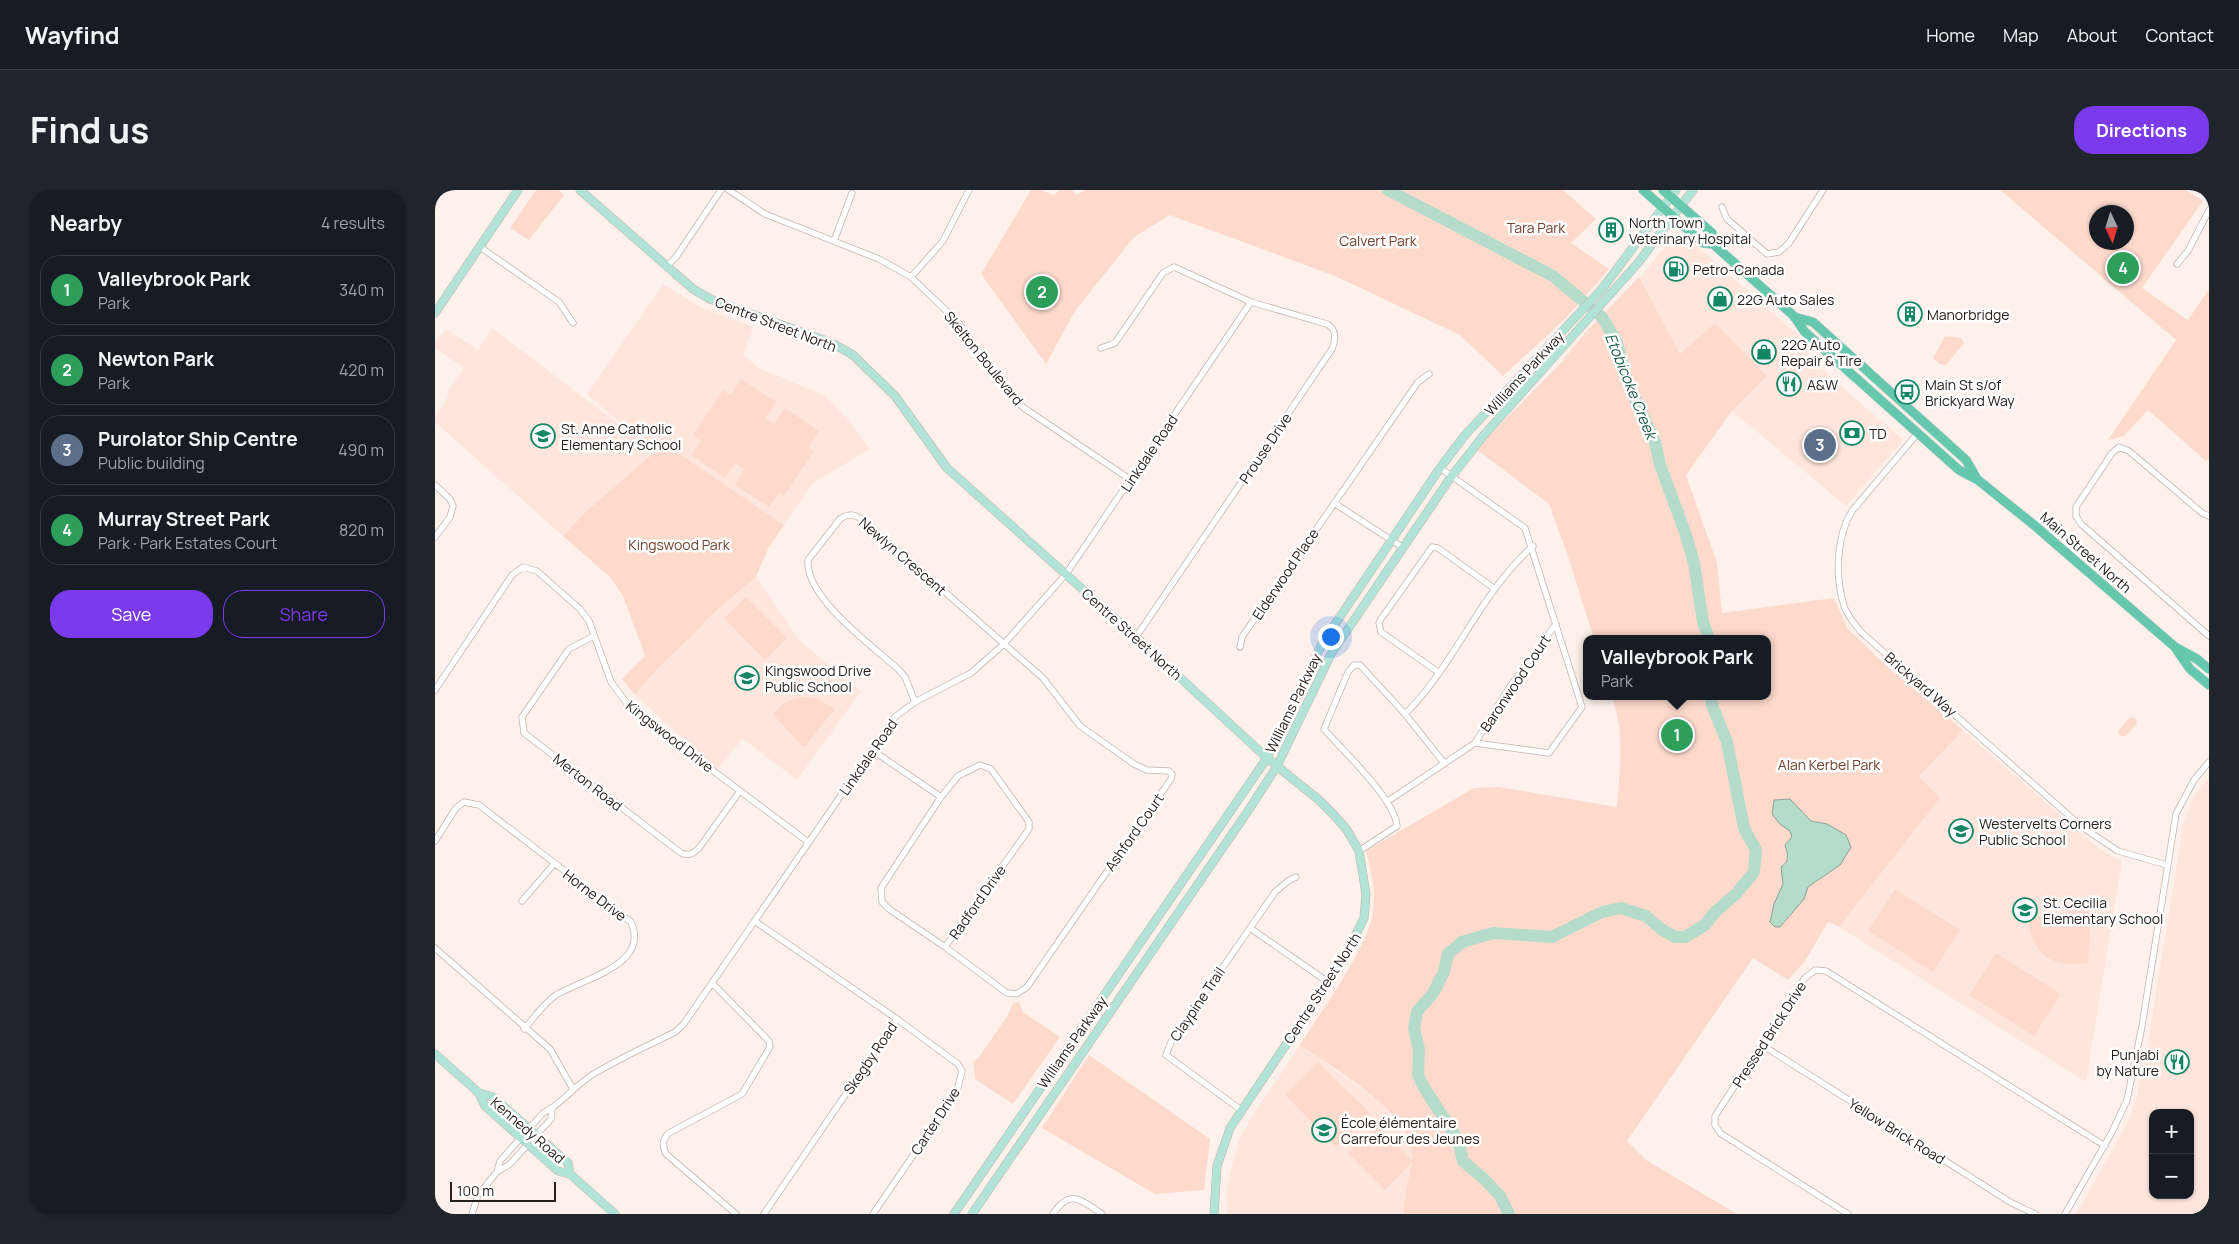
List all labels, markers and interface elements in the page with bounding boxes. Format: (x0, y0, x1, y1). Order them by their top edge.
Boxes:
text: Wayfind (25, 18, 120, 51)
text: Home (1926, 23, 1975, 47)
text: Map (2003, 23, 2039, 47)
text: About (2067, 23, 2117, 47)
text: Contact (2145, 23, 2214, 47)
text: Find us (30, 106, 149, 154)
button: Directions (2074, 106, 2209, 154)
north arrow (2089, 205, 2134, 250)
text: Nearby (50, 209, 122, 237)
text: 4 results (321, 212, 385, 234)
place label: North Town Veterinary Hospital (1629, 213, 1751, 248)
building icon: North Town Veterinary Hospital (1598, 217, 1624, 243)
park label: Tara Park (1507, 218, 1566, 237)
park label: Calvert Park (1339, 231, 1418, 250)
pin: 4 (2107, 249, 2139, 287)
fuel station icon: Petro-Canada (1663, 256, 1689, 282)
place label: Petro-Canada (1693, 260, 1784, 279)
text: Valleybrook Park (98, 266, 250, 292)
pin: 2 (1026, 273, 1058, 311)
text: 1 (63, 279, 71, 301)
text: 340 m (339, 279, 384, 301)
shop icon: 22G Auto Sales (1707, 286, 1733, 312)
place label: 22G Auto Sales (1737, 290, 1834, 309)
text: Park (98, 292, 130, 314)
street label: Centre Street North (713, 292, 839, 356)
building icon: Manorbridge (1897, 301, 1923, 327)
place label: Manorbridge (1927, 305, 2010, 324)
street label: Skelton Boulevard (940, 307, 1028, 409)
street label: Williams Parkway (1480, 326, 1568, 419)
water label: Etobicoke Creek (1600, 330, 1663, 444)
place label: 22G Auto Repair & Tire (1781, 335, 1862, 370)
shop icon: 22G Auto Repair & Tire (1751, 339, 1777, 365)
text: Newton Park (98, 346, 214, 372)
text: 2 (62, 359, 72, 381)
text: 420 m (339, 359, 384, 381)
restaurant icon: A&W (1776, 371, 1802, 397)
text: Park (98, 372, 130, 394)
place label: A&W (1807, 375, 1838, 394)
place label: Main St s/of Brickyard Way (1925, 375, 2015, 410)
bus stop icon: Main St s/of Brickyard Way (1894, 379, 1920, 405)
street label: Prouse Drive (1234, 409, 1296, 487)
street label: Linkdale Road (1116, 411, 1182, 495)
place label: St. Anne Catholic Elementary School (561, 419, 681, 454)
bank icon: TD (1839, 420, 1865, 446)
school or university icon: St. Anne Catholic Elementary School (530, 423, 556, 449)
place label: TD (1869, 424, 1887, 443)
text: Purolator Ship Centre (98, 426, 298, 452)
pin: 3 (1804, 426, 1836, 464)
text: 3 (62, 439, 72, 461)
text: 490 m (338, 439, 384, 461)
text: Public building (98, 452, 205, 474)
text: Murray Street Park (98, 506, 270, 532)
street label: Main Street North (2036, 507, 2136, 597)
street label: Newlyn Crescent (855, 513, 951, 599)
text: 4 (62, 519, 72, 541)
text: 820 m (339, 519, 384, 541)
street label: Elderwood Place (1247, 525, 1323, 623)
text: Park · Park Estates Court (98, 532, 277, 554)
park label: Kingswood Park (628, 535, 731, 554)
street label: Centre Street North (1078, 584, 1186, 684)
button: Save (50, 590, 213, 638)
button: Share (223, 590, 385, 638)
your location (1318, 624, 1344, 650)
street label: Baronwood Court (1475, 630, 1555, 735)
popup (1583, 635, 1771, 700)
text: Valleybrook Park (1601, 644, 1753, 670)
street label: Brickyard Way (1881, 647, 1962, 721)
street label: Williams Parkway (1261, 649, 1326, 756)
place label: Kingswood Drive Public School (765, 661, 871, 696)
school or university icon: Kingswood Drive Public School (734, 665, 760, 691)
text: Park (1601, 670, 1633, 692)
street label: Kingswood Drive (622, 696, 718, 776)
street label: Linkdale Road (835, 715, 901, 799)
pin: 1 (1661, 716, 1693, 754)
street label: Merton Road (549, 749, 627, 815)
park label: Alan Kerbel Park (1778, 755, 1881, 774)
street label: Ashford Court (1100, 789, 1168, 875)
place label: Westervelts Corners Public School (1979, 814, 2111, 849)
school or university icon: Westervelts Corners Public School (1948, 818, 1974, 844)
street label: Radford Drive (944, 861, 1010, 943)
street label: Horne Drive (559, 865, 631, 925)
place label: St. Cecilia Elementary School (2043, 893, 2163, 928)
school or university icon: St. Cecilia Elementary School (2012, 897, 2038, 923)
street label: Centre Street North (1279, 929, 1365, 1047)
street label: Claypine Trail (1165, 963, 1229, 1045)
street label: Pressed Brick Drive (1728, 977, 1810, 1091)
street label: Williams Parkway (1033, 992, 1111, 1092)
street label: Skegby Road (839, 1018, 901, 1098)
place label: Punjabi by Nature (2097, 1045, 2159, 1080)
restaurant icon: Punjabi by Nature (2164, 1049, 2190, 1075)
street label: Carter Drive (906, 1084, 964, 1158)
street label: Kennedy Road (487, 1093, 569, 1167)
street label: Yellow Brick Road (1845, 1094, 1949, 1168)
map controls (2149, 1109, 2194, 1199)
button: + (2149, 1109, 2194, 1154)
place label: École élémentaire Carrefour des Jeunes (1341, 1113, 1479, 1148)
school or university icon: École élémentaire Carrefour des Jeunes (1311, 1117, 1337, 1143)
button: − (2149, 1154, 2194, 1199)
scale bar (450, 1179, 556, 1202)
text: 100 m (457, 1181, 494, 1200)

